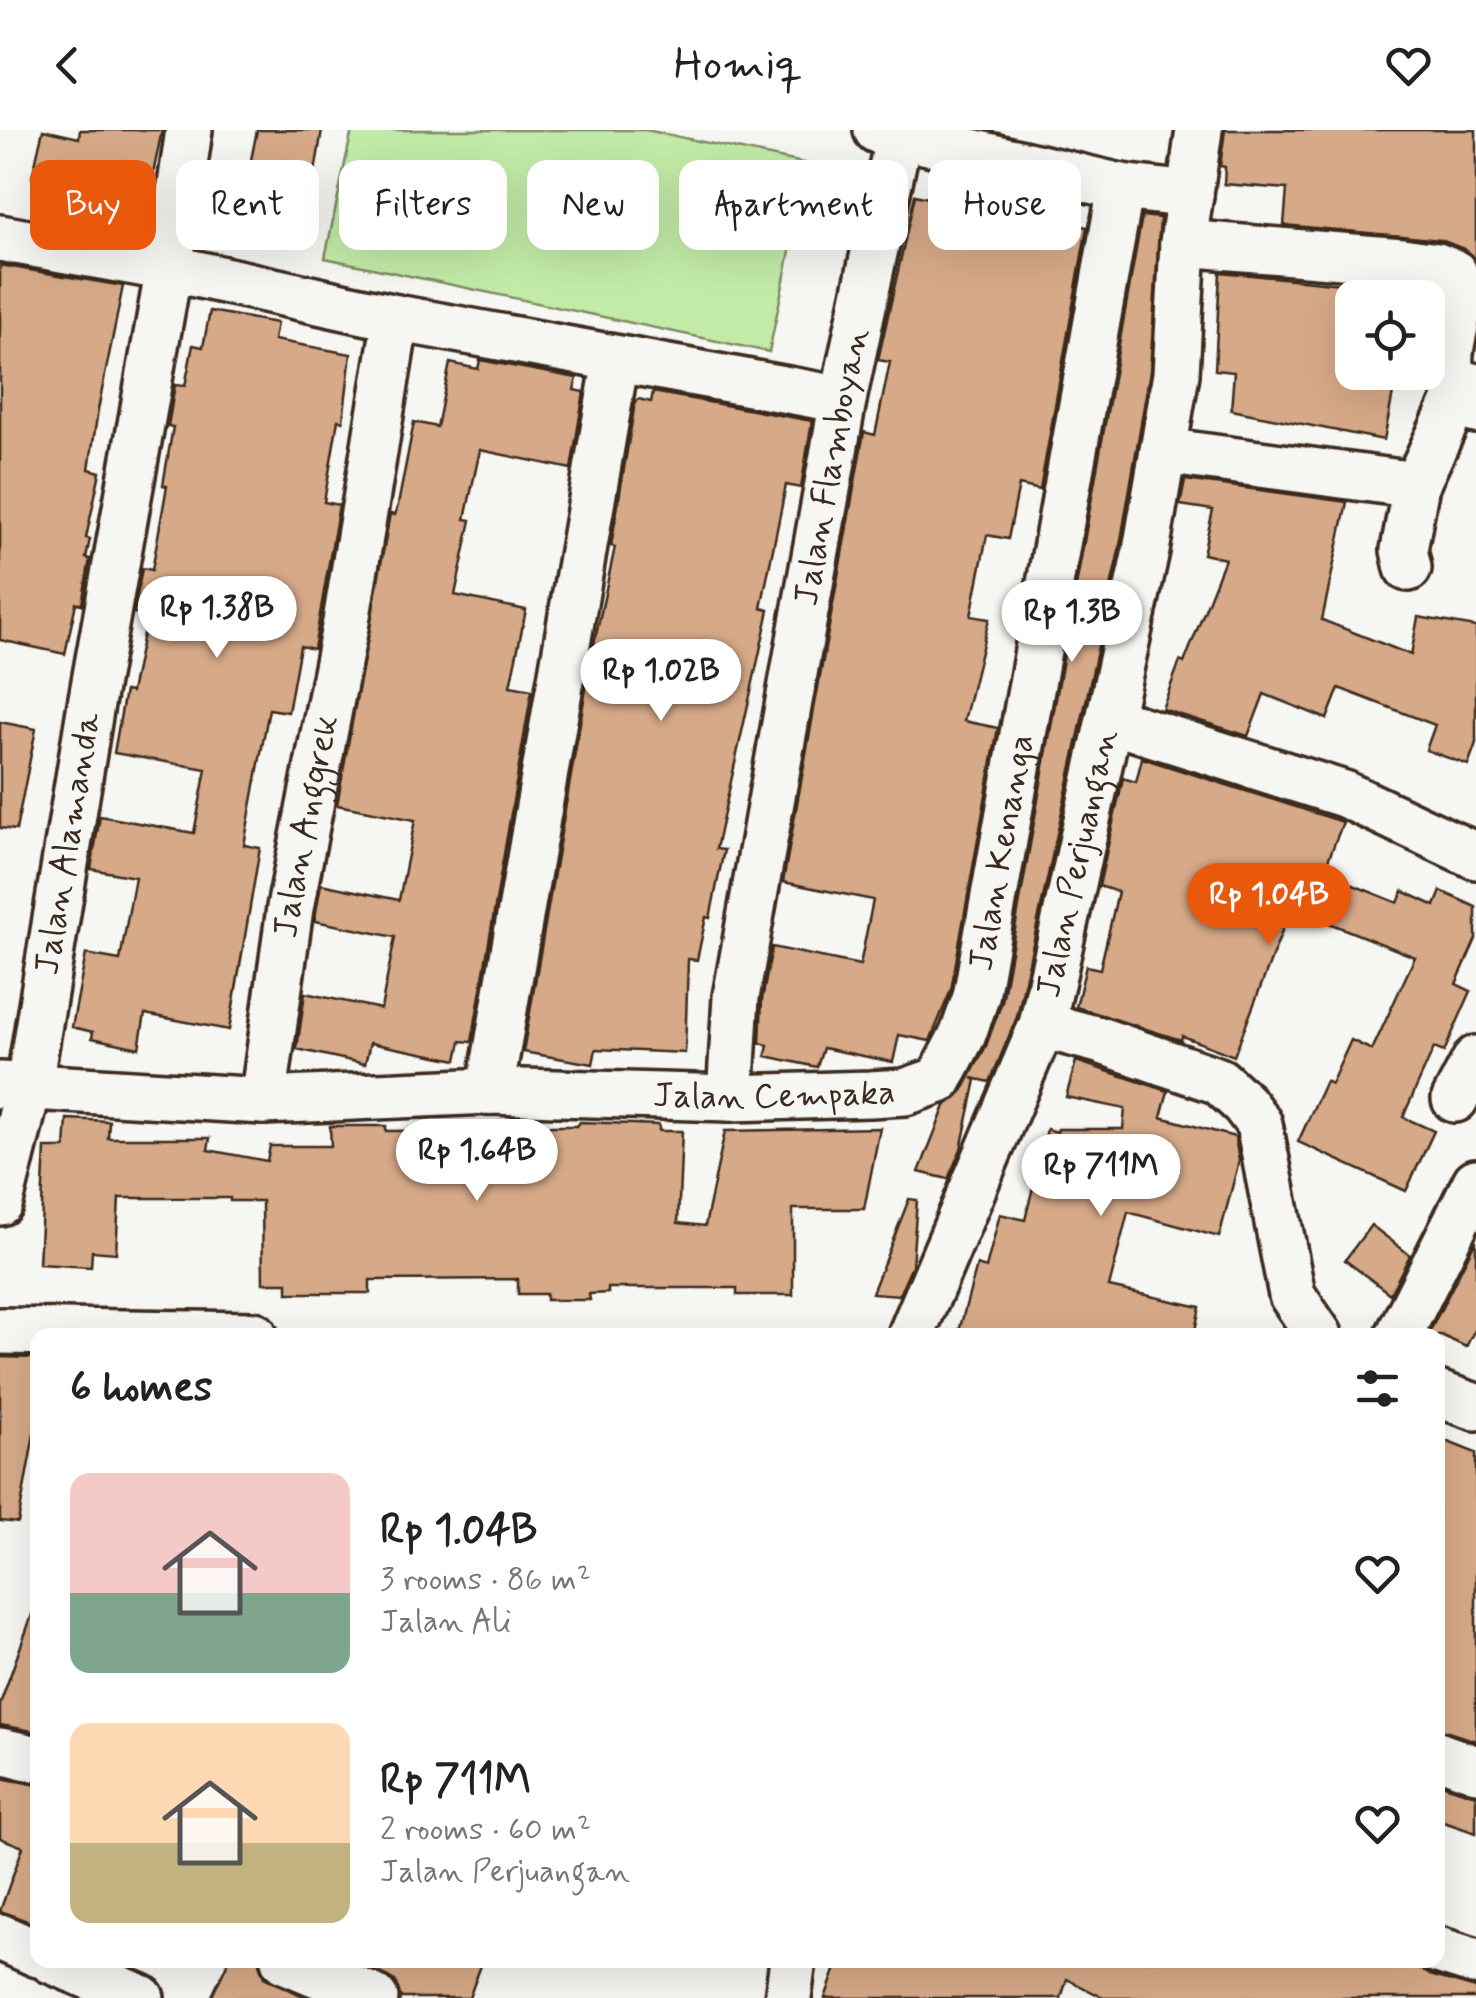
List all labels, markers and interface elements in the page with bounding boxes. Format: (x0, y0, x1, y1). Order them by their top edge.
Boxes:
text: Homiq (674, 36, 802, 95)
icon: back (40, 38, 95, 93)
icon: heart (1381, 38, 1436, 93)
chip: Buy (30, 160, 156, 250)
chip: Rent (176, 160, 319, 250)
chip: Filters (339, 160, 507, 250)
chip: New (527, 160, 659, 250)
chip: Apartment (679, 160, 908, 250)
chip: House (928, 160, 1081, 250)
map controls (1335, 280, 1445, 390)
button: locate (1335, 280, 1445, 390)
street label: Jalan Flamboyan (784, 324, 881, 609)
pin: Rp 1.38B (114, 576, 320, 661)
pin: Rp 1.3B (980, 580, 1164, 665)
text: Rp 1.38B (160, 587, 274, 629)
text: Rp 1.3B (1024, 591, 1121, 633)
pin: Rp 1.02B (558, 639, 764, 724)
text: Rp 1.02B (602, 650, 720, 692)
street label: Jalan Alamanda (24, 708, 112, 978)
street label: Jalan Anggrek (263, 711, 350, 941)
street label: Jalan Perjuangan (1026, 725, 1129, 1002)
street label: Jalan Kenanga (958, 731, 1046, 974)
pin: Rp 1.04B (1166, 863, 1372, 948)
text: Rp 1.04B (1209, 874, 1329, 916)
street label: Jalan Cempaka (652, 1070, 896, 1121)
pin: Rp 1.64B (374, 1119, 580, 1204)
text: Rp 1.64B (418, 1130, 536, 1172)
pin: Rp 711M (1009, 1134, 1193, 1219)
text: Rp 711M (1043, 1145, 1159, 1187)
text: 6 homes (70, 1361, 213, 1416)
icon: filters (1350, 1361, 1405, 1416)
text: Rp 1.04B (380, 1504, 537, 1559)
icon: home (150, 1513, 270, 1633)
icon: heart (1350, 1546, 1405, 1601)
text: 3 rooms · 86 m² (380, 1559, 591, 1601)
text: Jalan Ali (380, 1601, 512, 1643)
text: Rp 711M (380, 1754, 531, 1809)
icon: home (150, 1763, 270, 1883)
icon: heart (1350, 1796, 1405, 1851)
text: 2 rooms · 60 m² (380, 1809, 591, 1851)
text: Jalan Perjuangan (380, 1851, 630, 1893)

